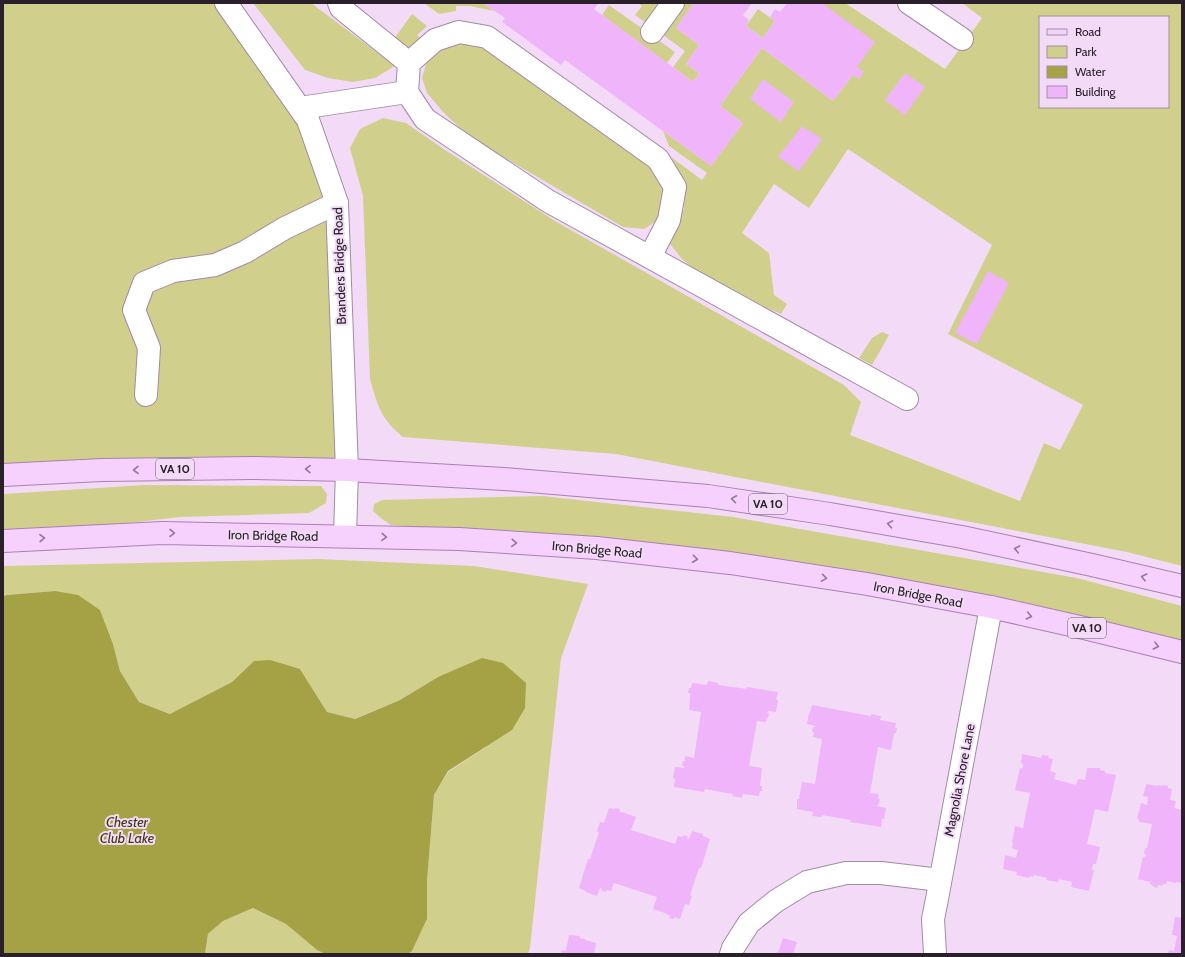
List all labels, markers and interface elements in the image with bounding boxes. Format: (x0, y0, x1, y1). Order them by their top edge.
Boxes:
legend (1039, 16, 1169, 108)
text: Road (1075, 24, 1101, 39)
text: Park (1075, 44, 1097, 59)
text: Water (1075, 64, 1106, 79)
text: Building (1075, 84, 1117, 99)
street label: Branders Bridge Road (329, 207, 349, 325)
road number: VA 10 (156, 459, 194, 479)
one-way arrow (305, 465, 311, 473)
one-way arrow (133, 466, 139, 474)
road number: VA 10 (749, 494, 787, 514)
one-way arrow (731, 495, 737, 504)
one-way arrow (886, 520, 893, 529)
street label: Iron Bridge Road (228, 526, 318, 544)
one-way arrow (169, 529, 175, 537)
one-way arrow (381, 533, 387, 541)
one-way arrow (39, 534, 45, 543)
street label: Iron Bridge Road (551, 537, 643, 561)
one-way arrow (511, 538, 517, 547)
one-way arrow (1014, 545, 1020, 553)
one-way arrow (692, 555, 699, 564)
one-way arrow (821, 573, 827, 581)
one-way arrow (1141, 574, 1147, 582)
street label: Iron Bridge Road (872, 578, 964, 610)
one-way arrow (1026, 611, 1032, 619)
road number: VA 10 (1068, 618, 1106, 638)
one-way arrow (1152, 641, 1159, 649)
street label: Magnolia Shore Lane (940, 722, 978, 838)
water label: Chester Club Lake (100, 813, 155, 847)

